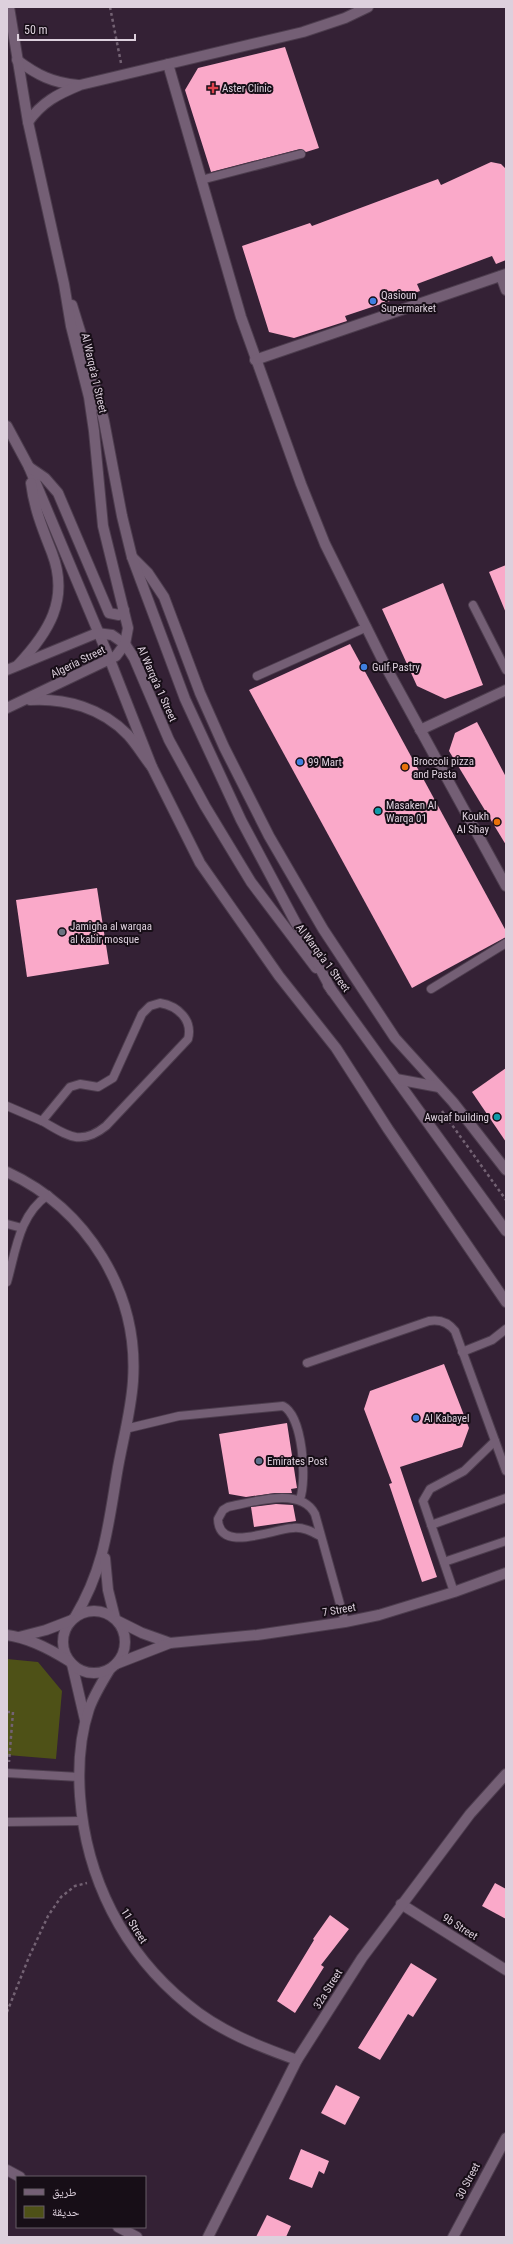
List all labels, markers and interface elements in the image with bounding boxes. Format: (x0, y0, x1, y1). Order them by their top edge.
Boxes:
scale bar (18, 16, 135, 42)
text: 50 m (24, 23, 48, 37)
marker: Aster Clinic (207, 82, 219, 94)
place label: Aster Clinic (222, 82, 272, 95)
place label: Qasioun Supermarket (381, 289, 436, 315)
marker: Qasioun Supermarket (368, 296, 378, 306)
street label: Al Warqa'a 1 Street (78, 332, 110, 414)
street label: Algeria Street (49, 643, 107, 681)
street label: Al Warqa'a 1 Street (134, 644, 180, 724)
place label: Gulf Pastry (372, 661, 420, 674)
marker: Gulf Pastry (359, 662, 369, 672)
place label: Broccoli pizza and Pasta (413, 755, 474, 781)
place label: 99 Mart (308, 756, 342, 769)
marker: 99 Mart (295, 757, 305, 767)
marker: Broccoli pizza and Pasta (400, 762, 410, 772)
place label: Masaken Al Warqa 01 (386, 799, 437, 825)
marker: Masaken Al Warqa 01 (373, 806, 383, 816)
place label: Koukh Al Shay (457, 810, 489, 836)
marker: Koukh Al Shay (492, 817, 502, 827)
place label: Jamigha al warqaa al kabir mosque (70, 920, 152, 946)
street label: Al Warqa'a 1 Street (293, 921, 353, 995)
marker: Jamigha al warqaa al kabir mosque (57, 927, 67, 937)
place label: Awqaf building (424, 1111, 489, 1124)
marker: Awqaf building (492, 1112, 502, 1122)
place label: Al Kabayel (424, 1412, 469, 1425)
marker: Al Kabayel (411, 1413, 421, 1423)
place label: Emirates Post (267, 1455, 327, 1468)
marker: Emirates Post (254, 1456, 264, 1466)
street label: 7 Street (321, 1601, 357, 1619)
street label: 11 Street (118, 1906, 150, 1946)
street label: 9b Street (440, 1911, 480, 1943)
street label: 32a Street (311, 1967, 345, 2011)
street label: 30 Street (453, 2161, 483, 2201)
legend (16, 2176, 146, 2228)
text: طريق (52, 2185, 77, 2199)
text: حديقة (52, 2205, 80, 2219)

